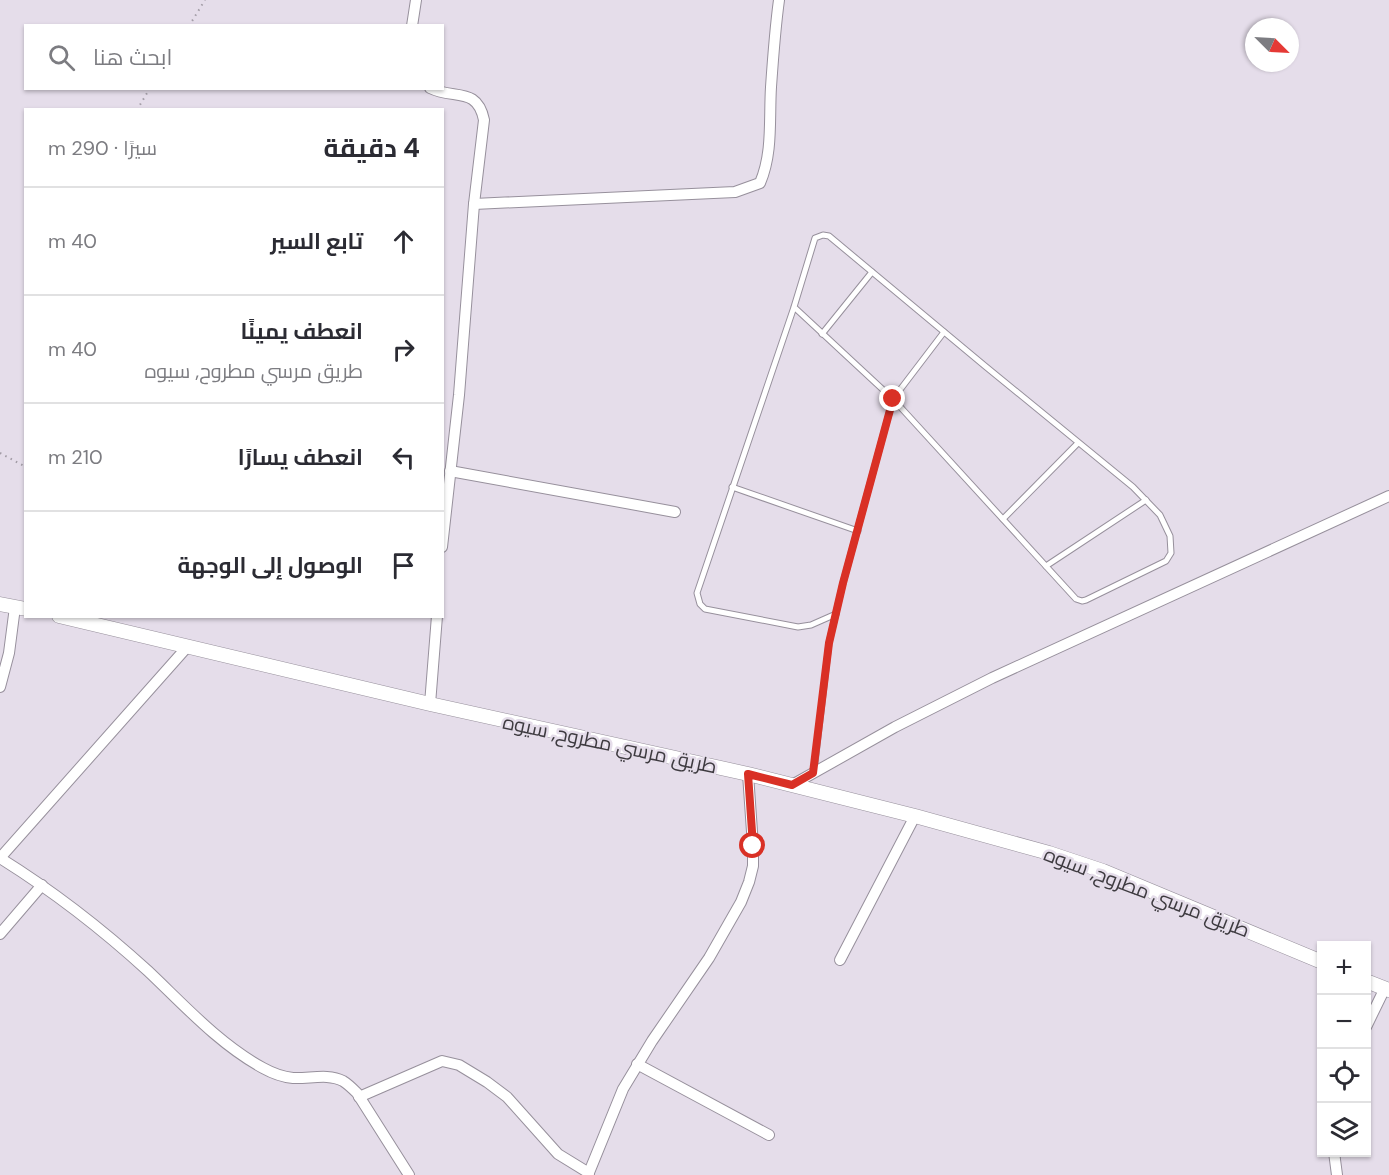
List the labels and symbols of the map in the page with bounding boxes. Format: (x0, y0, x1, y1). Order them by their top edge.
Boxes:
north arrow (1245, 18, 1299, 72)
route end (879, 385, 905, 411)
street label: طريق مرسي مطروح, سيوه (500, 709, 720, 781)
route start (739, 832, 765, 858)
street label: طريق مرسي مطروح, سيوه (1040, 841, 1254, 945)

